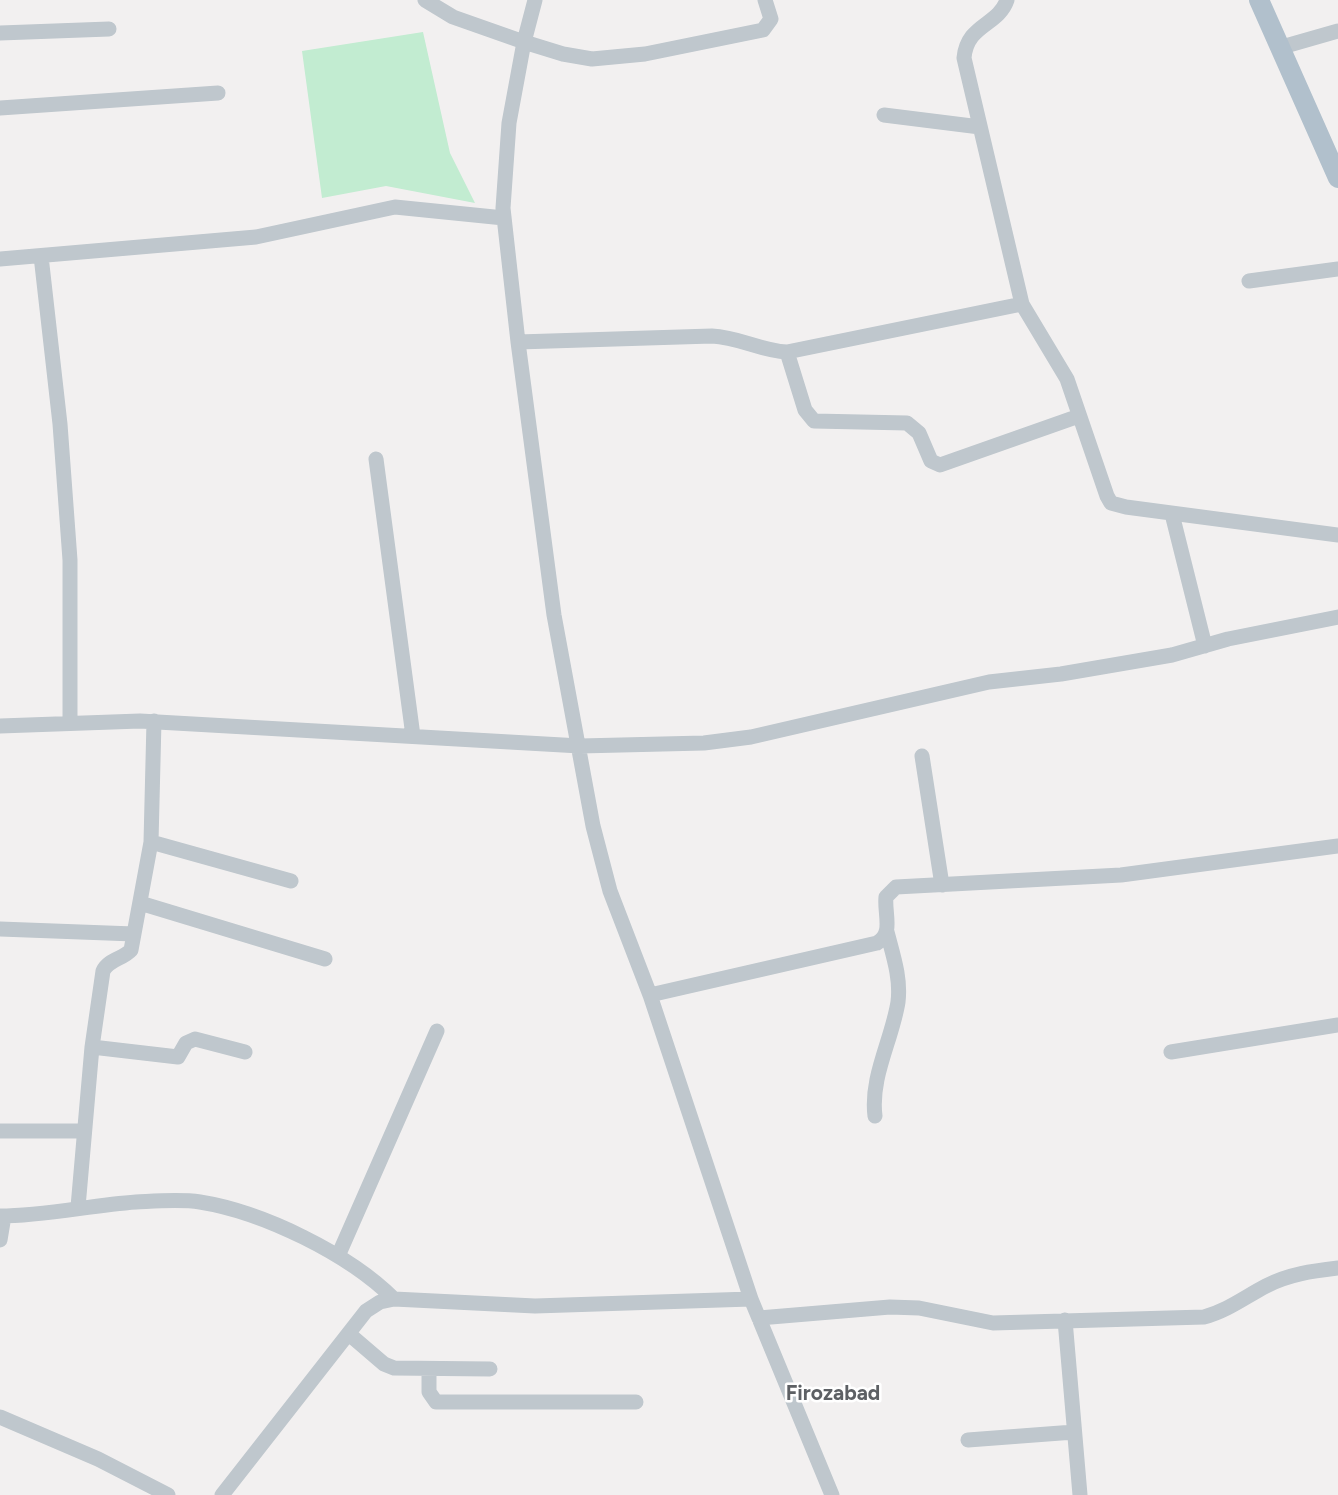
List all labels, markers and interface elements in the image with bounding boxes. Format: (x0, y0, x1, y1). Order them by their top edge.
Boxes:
district label: Firozabad (786, 1381, 880, 1407)

